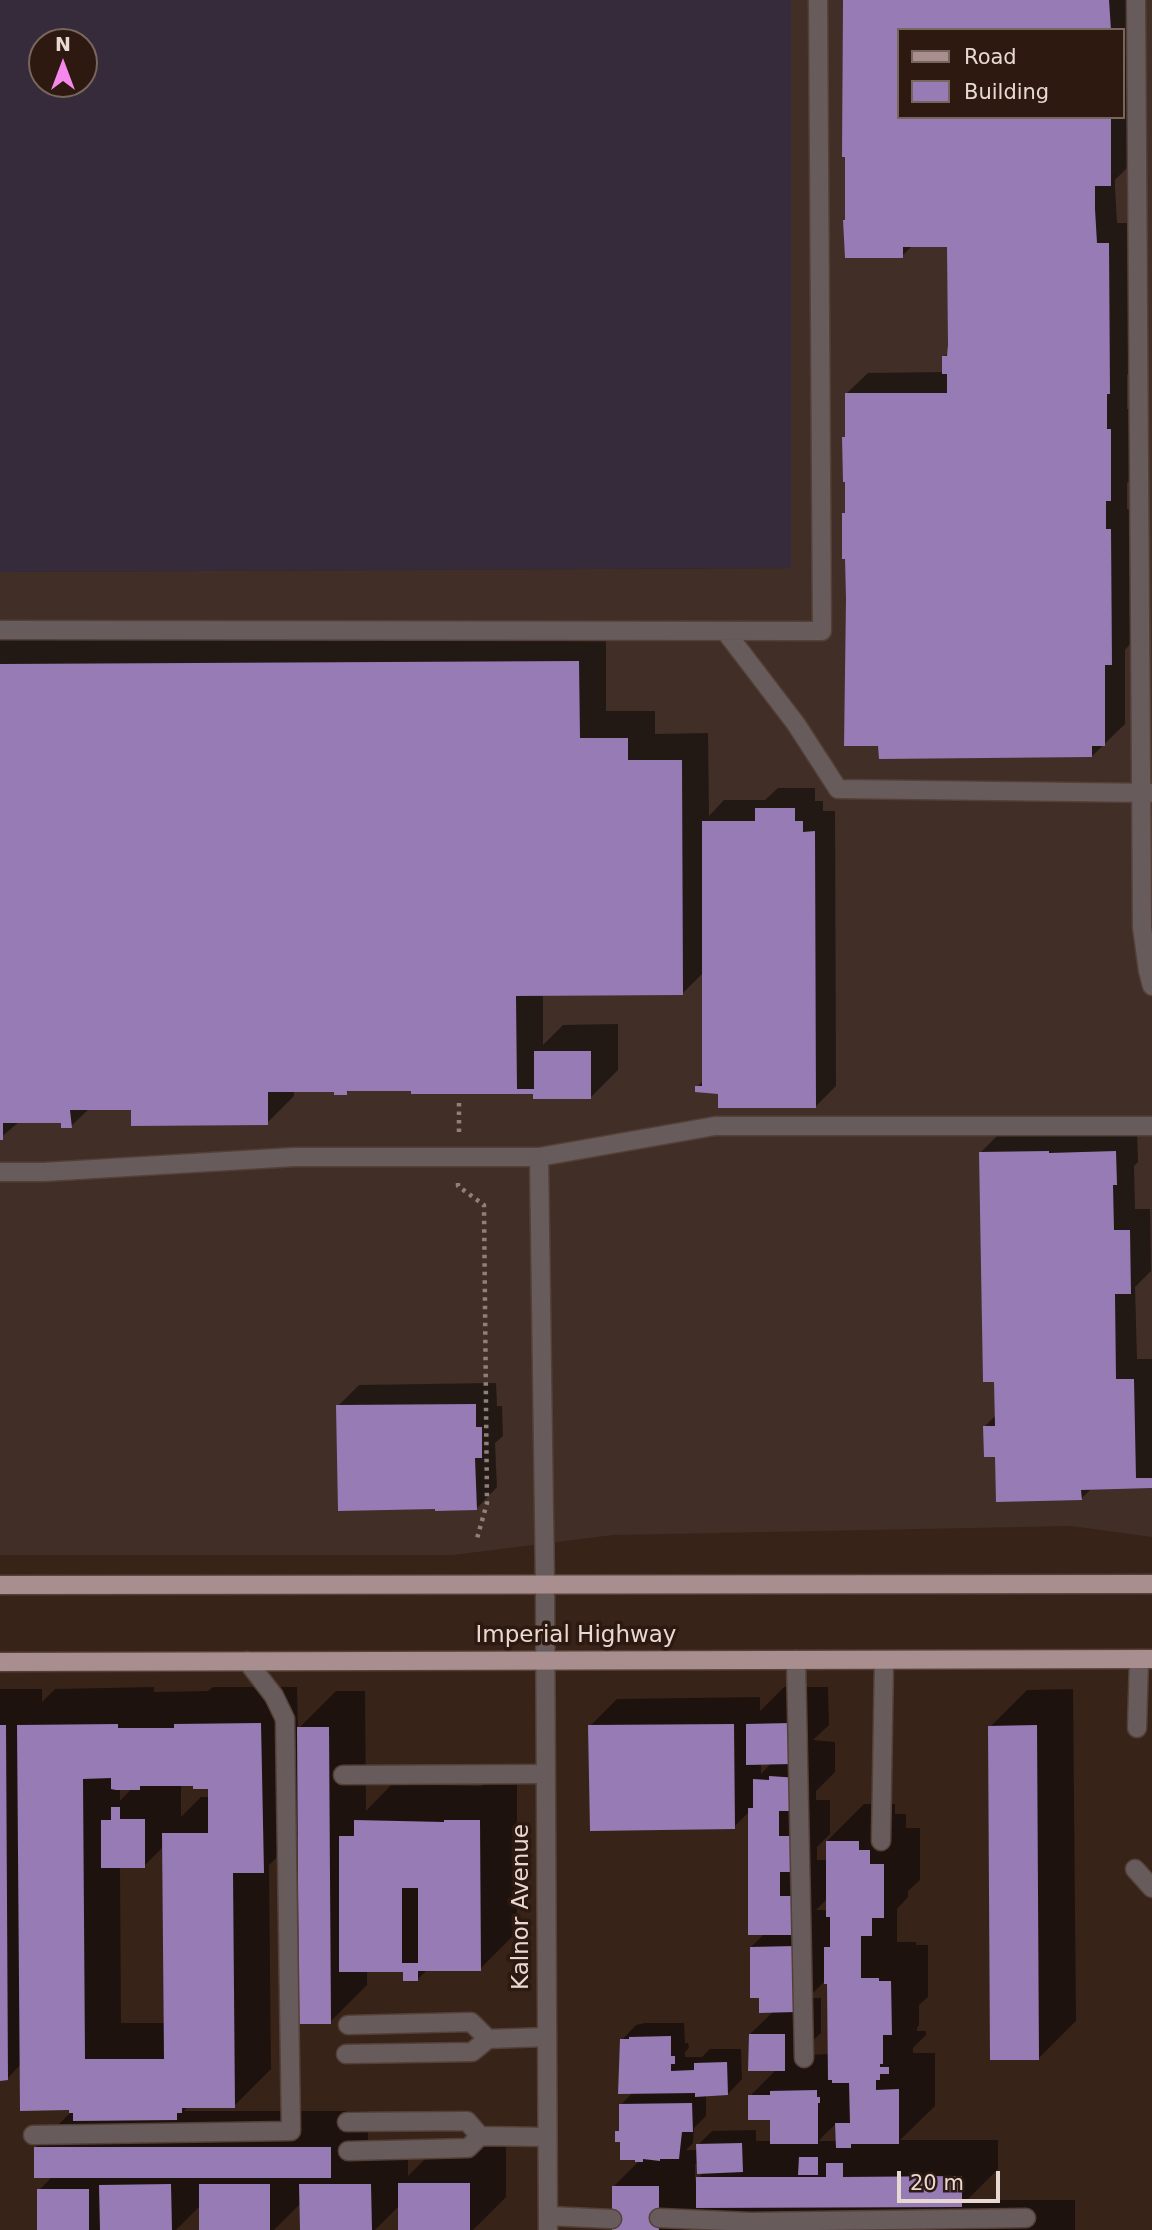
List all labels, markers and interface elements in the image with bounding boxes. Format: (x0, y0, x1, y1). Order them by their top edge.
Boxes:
north arrow (28, 28, 98, 98)
legend (897, 28, 1124, 119)
text: N (55, 33, 71, 55)
text: Road (964, 45, 1017, 69)
text: Building (964, 80, 1049, 104)
street label: Imperial Highway (476, 1622, 676, 1650)
street label: Kalnor Avenue (508, 1824, 536, 1990)
scale bar (900, 2156, 1003, 2200)
text: 20 m (910, 2171, 964, 2195)

